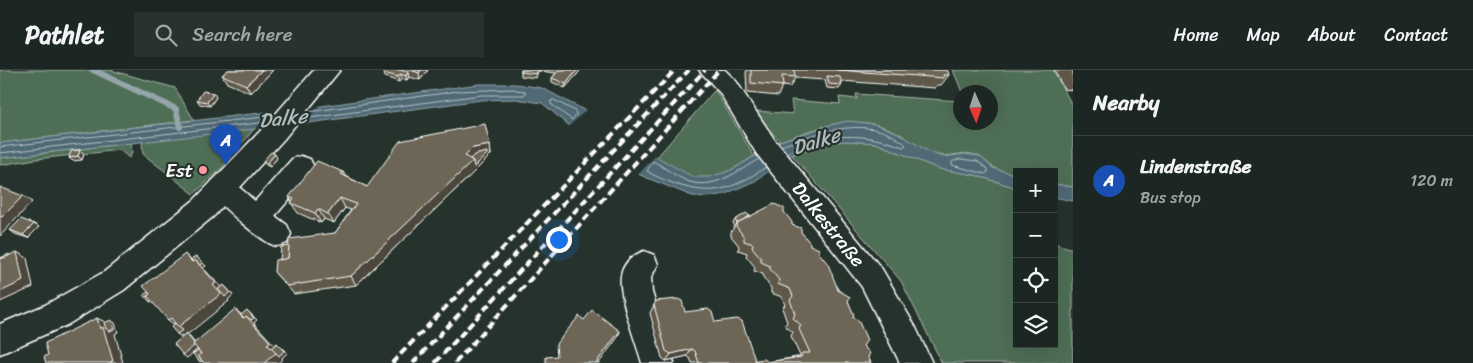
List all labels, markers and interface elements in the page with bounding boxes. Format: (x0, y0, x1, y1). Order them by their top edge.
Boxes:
search box (134, 12, 484, 57)
text: Pathlet (25, 14, 104, 56)
text: Search here (192, 18, 292, 51)
text: Home (1174, 19, 1219, 51)
text: Map (1247, 19, 1280, 51)
text: About (1308, 19, 1356, 51)
text: Contact (1384, 19, 1448, 51)
icon: search (152, 21, 180, 49)
text: Nearby (1093, 84, 1159, 122)
north arrow (953, 85, 998, 130)
water label: Dalke (257, 98, 311, 138)
water label: Dalke (788, 117, 846, 165)
pin: A (210, 124, 242, 165)
text: Lindenstraße (1140, 150, 1252, 183)
place label: Est (165, 154, 193, 187)
marker: Est (197, 164, 209, 176)
text: A (1104, 166, 1114, 195)
text: 120 m (1410, 166, 1453, 195)
map controls (1013, 168, 1058, 348)
button: + (1013, 168, 1058, 213)
street label: Dalkestraße (784, 174, 874, 275)
text: Bus stop (1140, 183, 1201, 212)
button: − (1013, 213, 1058, 258)
your location (546, 227, 572, 253)
button: locate (1013, 258, 1058, 303)
button: layers (1013, 303, 1058, 348)

